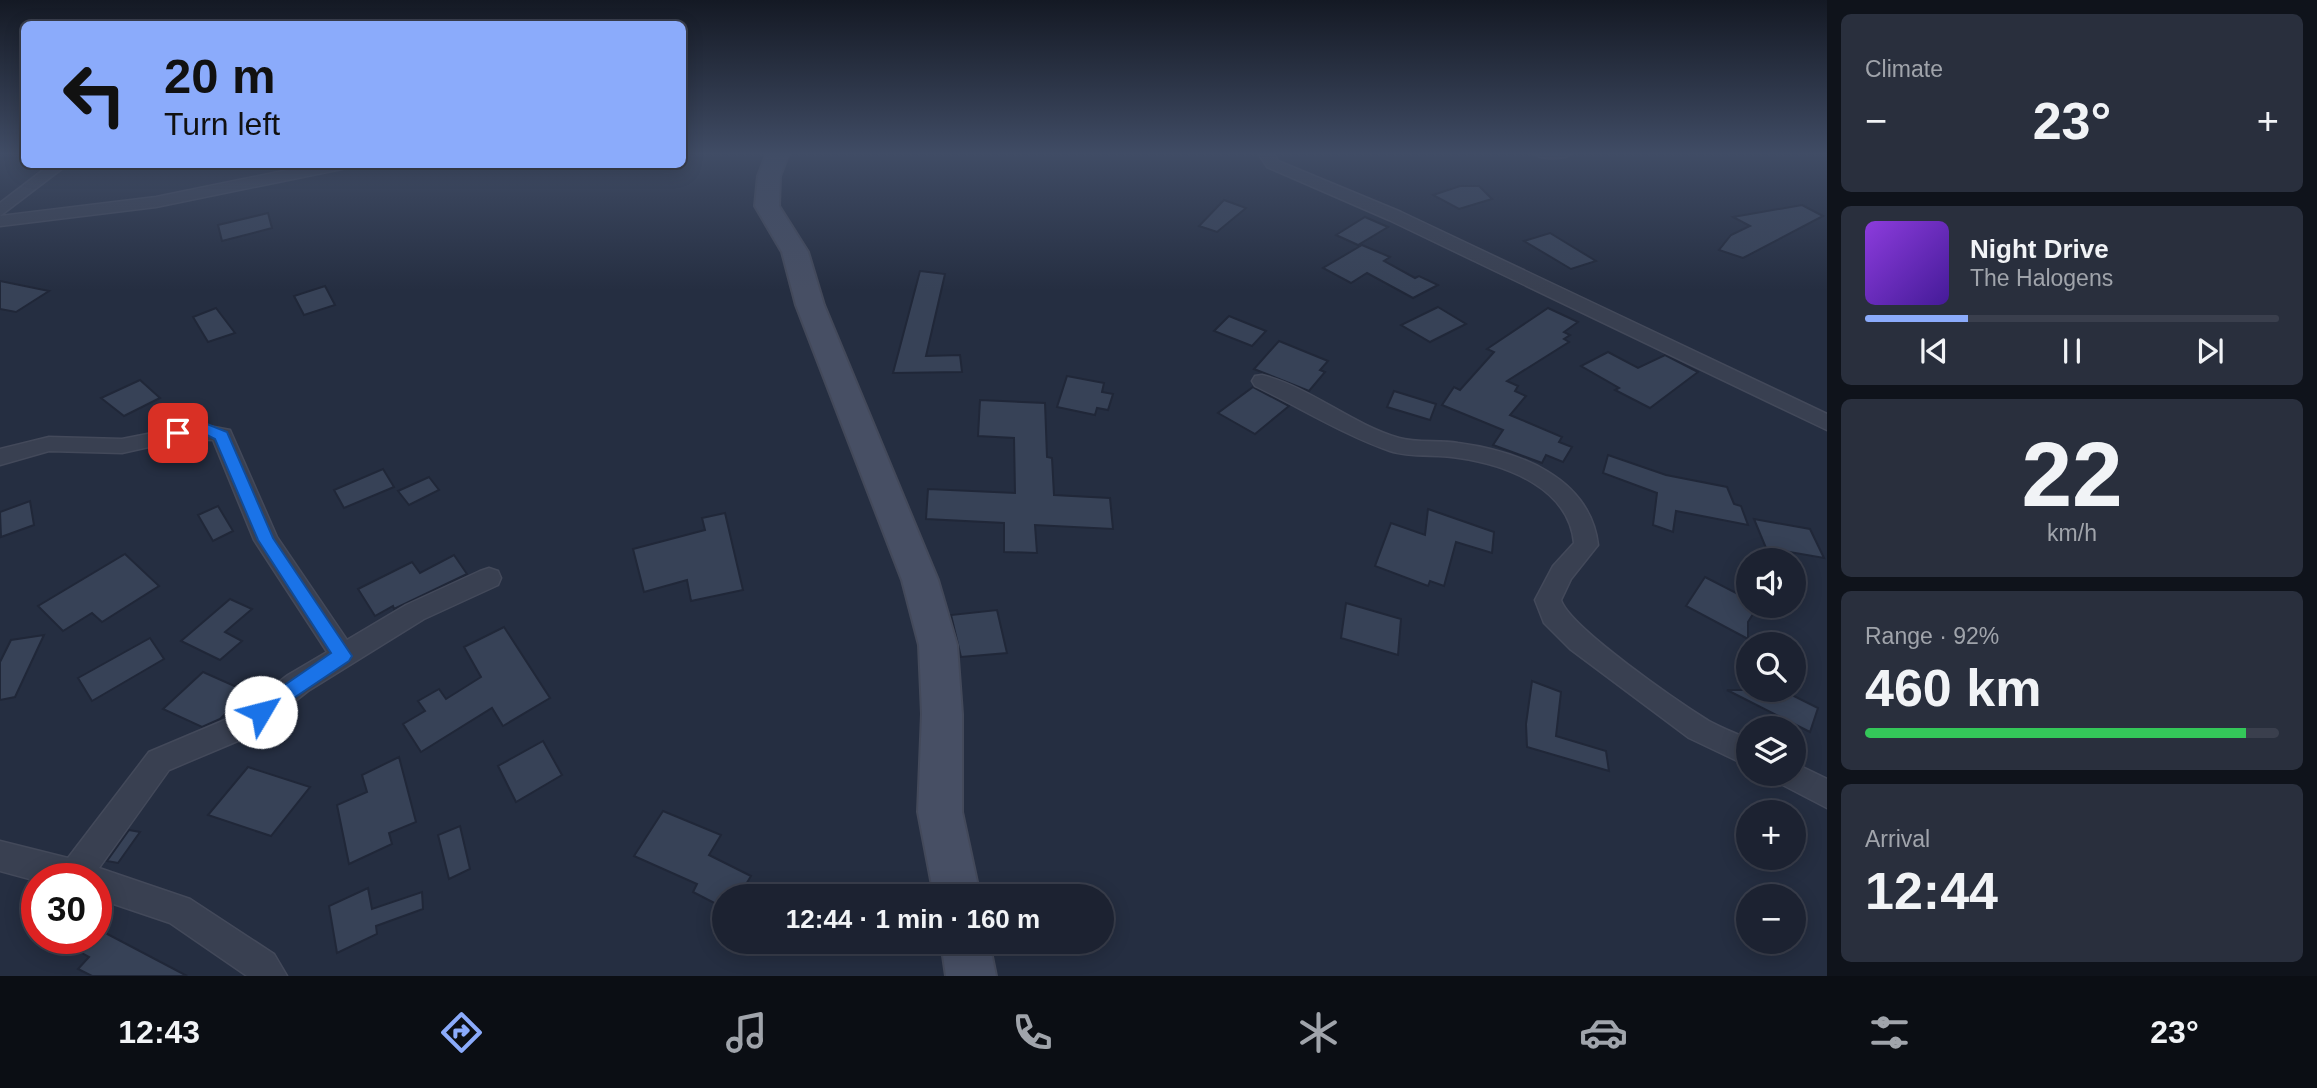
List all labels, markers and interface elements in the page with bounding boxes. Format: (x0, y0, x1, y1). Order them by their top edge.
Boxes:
icon: left (49, 49, 140, 140)
text: 20 m (164, 49, 276, 103)
text: Climate (1865, 56, 1943, 82)
text: 23° (2033, 92, 2111, 150)
text: − (1865, 100, 1887, 142)
text: + (2257, 100, 2279, 142)
text: Turn left (164, 106, 280, 142)
text: Night Drive (1970, 234, 2109, 264)
text: The Halogens (1970, 265, 2113, 291)
icon: previous (1915, 332, 1953, 370)
icon: pause (2053, 332, 2091, 370)
icon: next (2191, 332, 2229, 370)
pin (148, 403, 208, 463)
icon: arrive (159, 414, 197, 452)
text: 22 (2021, 424, 2123, 525)
text: km/h (2047, 520, 2097, 546)
map controls (1736, 548, 1806, 954)
button: sound (1736, 548, 1806, 618)
text: Range · 92% (1865, 623, 1999, 649)
button: search (1736, 632, 1806, 702)
text: 460 km (1865, 659, 2041, 717)
position arrow (224, 675, 298, 749)
button: layers (1736, 716, 1806, 786)
button: + (1736, 800, 1806, 870)
text: Arrival (1865, 826, 1930, 852)
text: 12:44 (1865, 862, 1998, 920)
speed limit sign: 30 (21, 863, 112, 954)
button: − (1736, 884, 1806, 954)
text: 12:44 · 1 min · 160 m (786, 904, 1040, 934)
icon: directions (437, 1008, 486, 1057)
icon: music (722, 1008, 771, 1057)
icon: phone (1008, 1008, 1057, 1057)
icon: climate (1294, 1008, 1343, 1057)
icon: car (1579, 1008, 1628, 1057)
icon: filters (1865, 1008, 1914, 1057)
text: 12:43 (118, 1014, 200, 1050)
text: 23° (2150, 1014, 2199, 1050)

